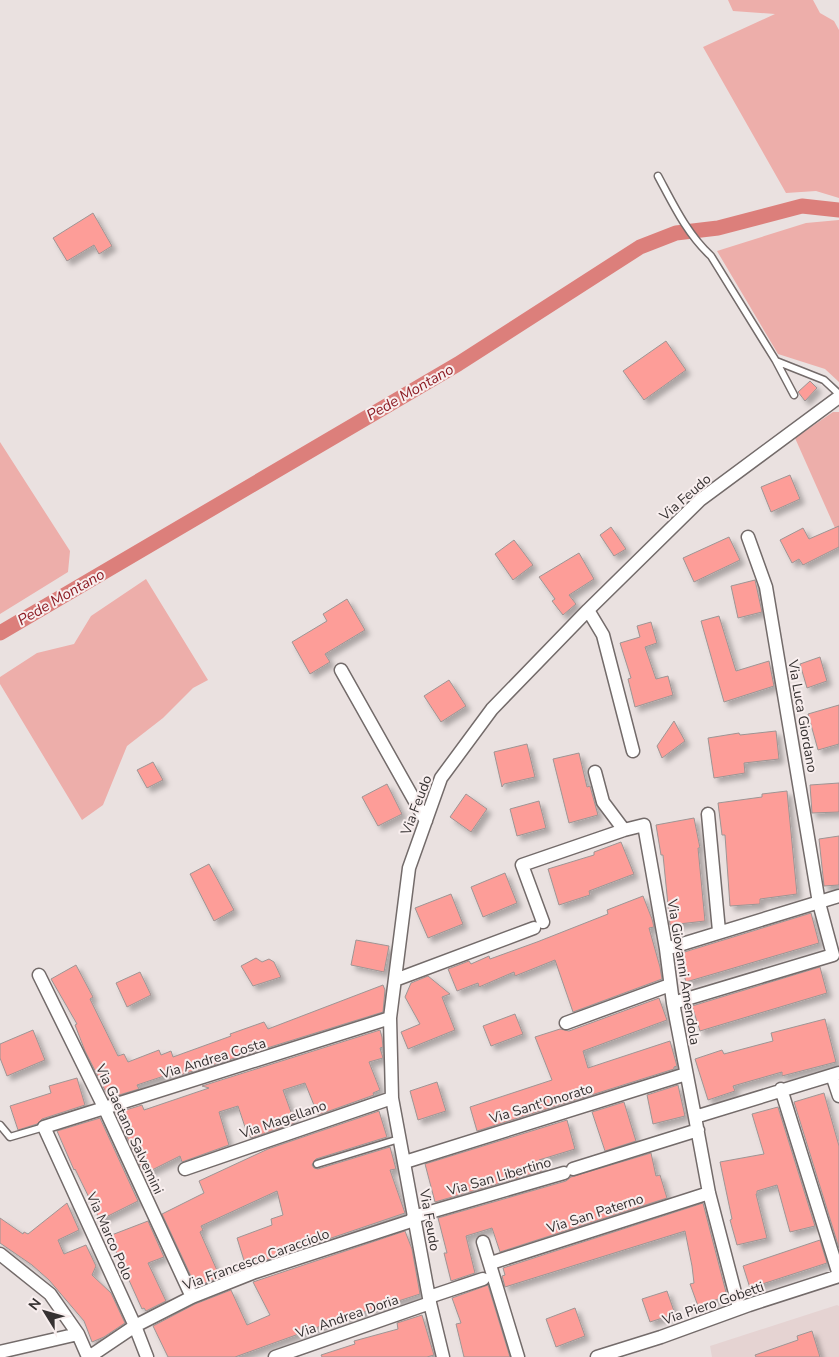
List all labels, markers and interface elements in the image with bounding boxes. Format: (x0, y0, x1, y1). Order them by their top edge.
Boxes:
water label: Pede Montano (363, 359, 457, 425)
street label: Via Feudo (655, 470, 715, 526)
water label: Pede Montano (14, 564, 108, 630)
street label: Via Luca Giordano (783, 657, 822, 774)
street label: Via Feudo (396, 772, 437, 839)
street label: Via Giovanni Amendola (662, 897, 704, 1046)
street label: Via Andrea Costa (157, 1033, 268, 1084)
street label: Via Gaetano Salvemini (91, 1060, 168, 1197)
street label: Via Sant'Onorato (486, 1079, 595, 1129)
street label: Via Magellano (236, 1096, 329, 1143)
street label: Via San Libertino (444, 1153, 553, 1201)
street label: Via Feudo (415, 1187, 444, 1253)
street label: Via Marco Polo (81, 1188, 137, 1283)
street label: Via San Paterno (543, 1189, 646, 1238)
street label: Via Francesco Caracciolo (179, 1224, 332, 1295)
street label: Via Piero Gobetti (659, 1277, 766, 1330)
north arrow (20, 1287, 70, 1337)
street label: Via Andrea Doria (292, 1290, 401, 1343)
text: N (24, 1295, 46, 1314)

